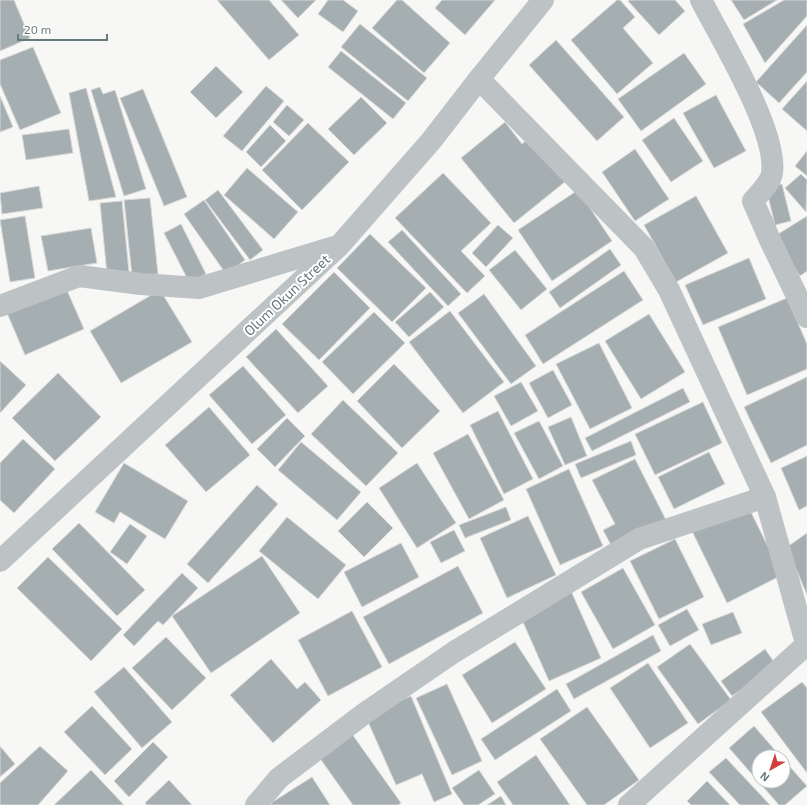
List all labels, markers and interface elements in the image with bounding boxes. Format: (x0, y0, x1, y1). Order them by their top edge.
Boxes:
scale bar (18, 16, 107, 42)
text: 20 m (24, 22, 51, 36)
street label: Olum Okun Street (240, 250, 333, 339)
north arrow (751, 749, 791, 789)
text: N (757, 770, 772, 785)

